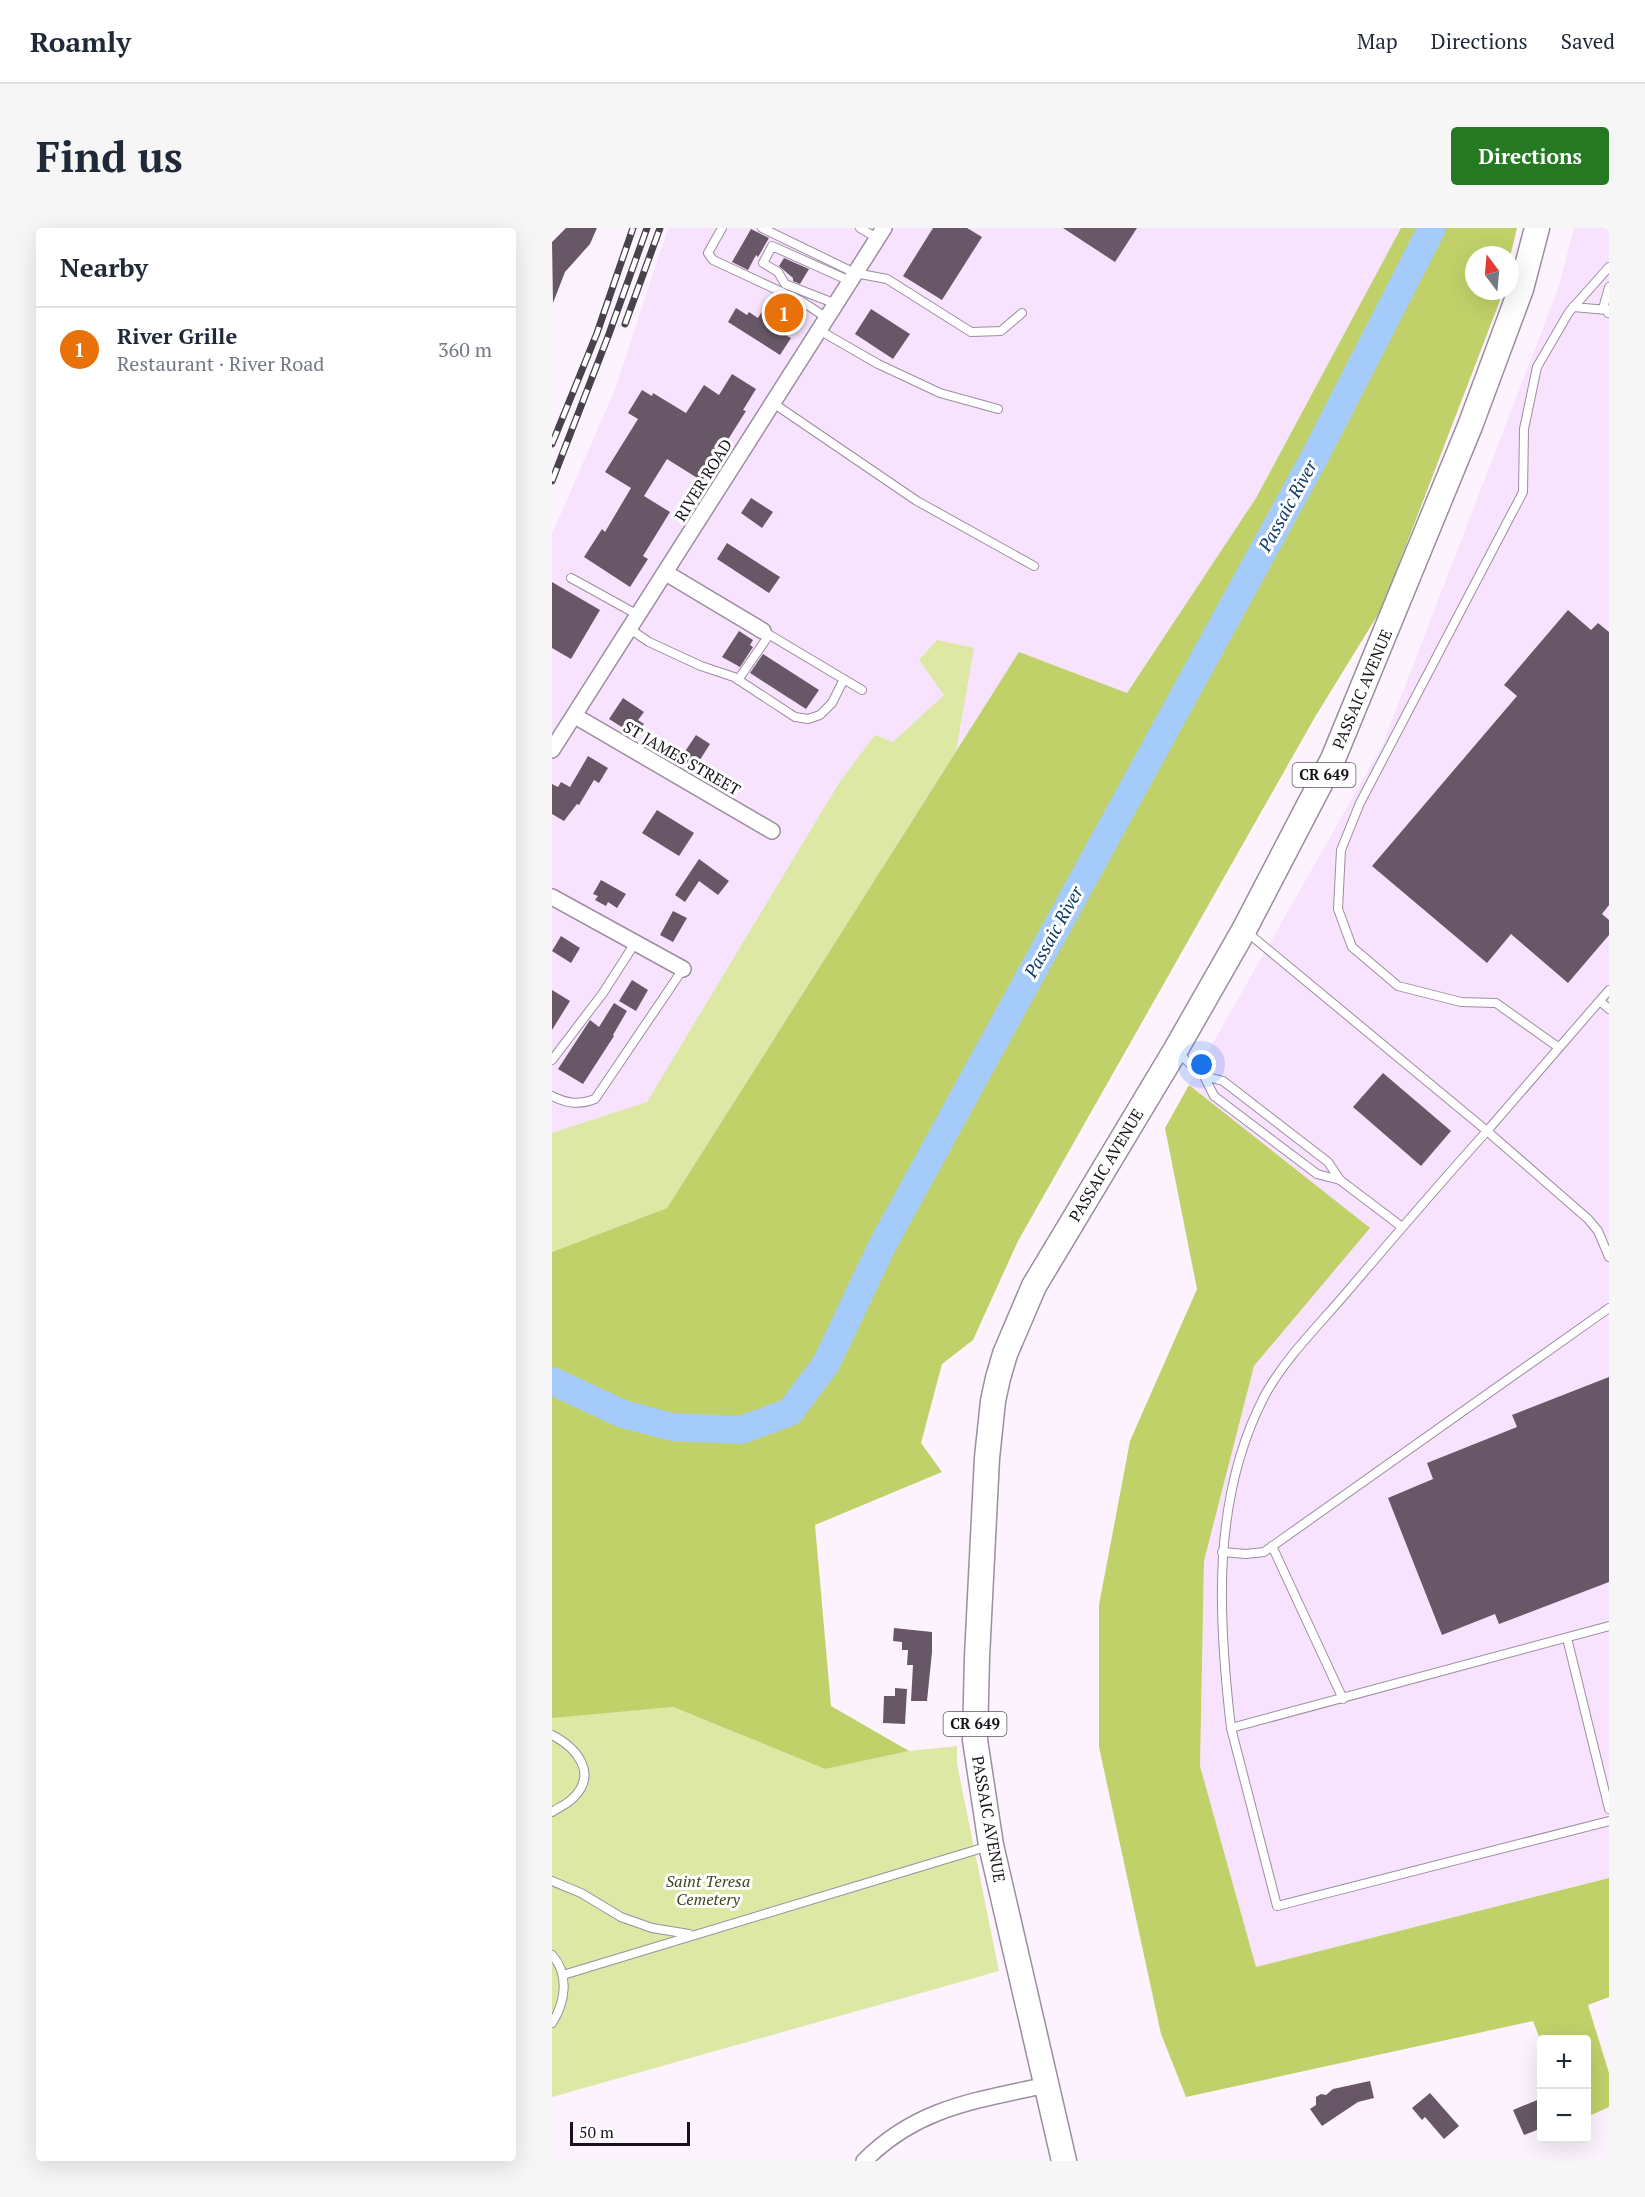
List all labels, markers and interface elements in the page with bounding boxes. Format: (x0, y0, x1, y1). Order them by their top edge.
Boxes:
text: Roamly (30, 23, 131, 60)
text: Map (1357, 27, 1398, 55)
text: Directions (1431, 27, 1528, 55)
text: Saved (1561, 27, 1615, 55)
button: Directions (1451, 127, 1609, 185)
text: Find us (36, 128, 183, 184)
north arrow (1465, 246, 1519, 300)
text: Nearby (60, 250, 148, 284)
pin: 1 (764, 290, 804, 335)
text: River Grille (117, 321, 237, 350)
text: 1 (74, 336, 85, 363)
text: 360 m (438, 336, 492, 363)
text: Restaurant · River Road (117, 350, 324, 377)
street label: RIVER ROAD (669, 435, 737, 525)
water label: Passaic River (1252, 455, 1323, 556)
street label: PASSAIC AVENUE (1327, 626, 1397, 752)
street label: ST JAMES STREET (620, 716, 745, 800)
road number: CR 649 (1292, 763, 1356, 787)
water label: Passaic River (1018, 881, 1089, 982)
your location (1187, 1050, 1216, 1079)
street label: PASSAIC AVENUE (1064, 1104, 1148, 1226)
road number: CR 649 (944, 1712, 1006, 1736)
street label: PASSAIC AVENUE (967, 1754, 1011, 1884)
park label: Saint Teresa Cemetery (666, 1870, 750, 1910)
map controls (1537, 2035, 1591, 2143)
button: + (1537, 2035, 1591, 2089)
button: − (1537, 2089, 1591, 2143)
scale bar (570, 2119, 690, 2146)
text: 50 m (579, 2121, 614, 2143)

